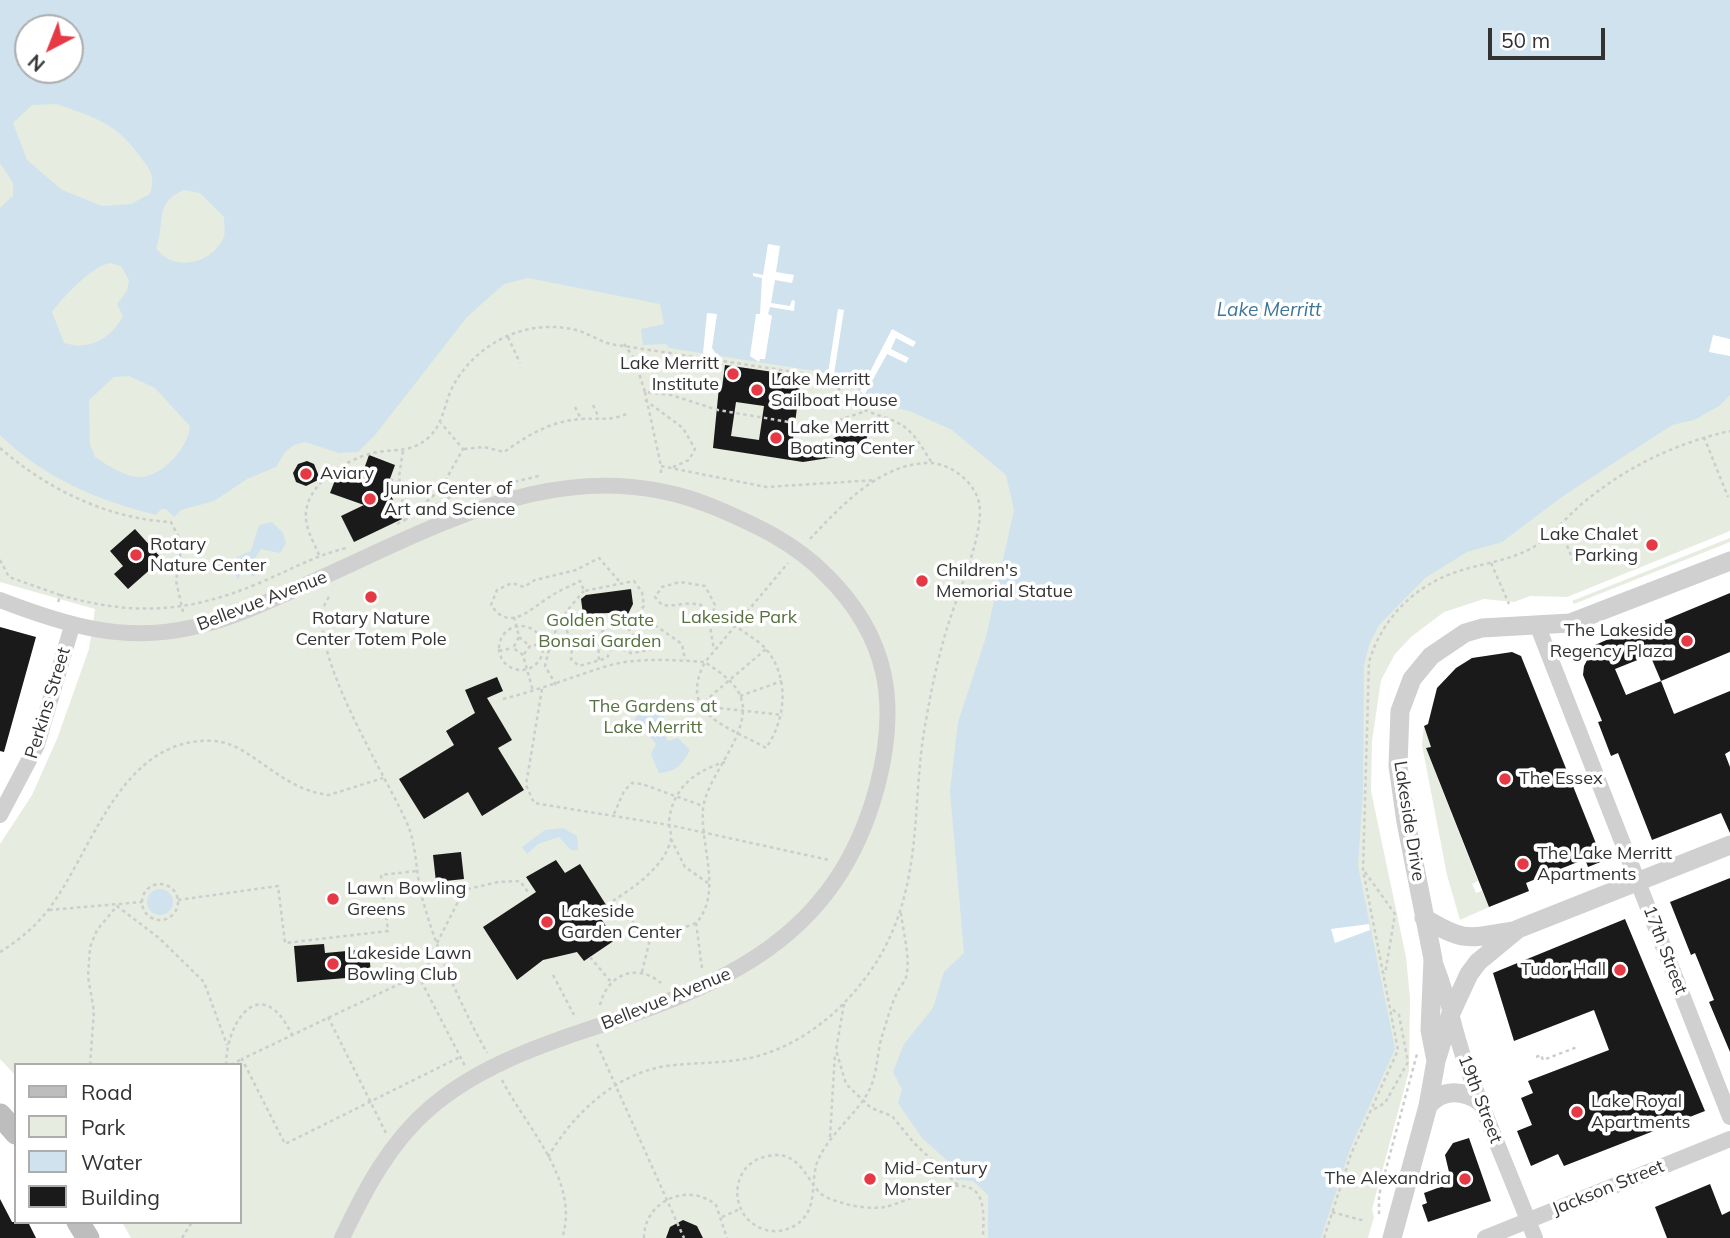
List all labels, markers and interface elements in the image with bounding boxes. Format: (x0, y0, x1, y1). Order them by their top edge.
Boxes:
north arrow (14, 14, 84, 84)
scale bar (1492, 14, 1609, 58)
text: 50 m (1501, 27, 1550, 53)
text: N (23, 49, 50, 77)
water label: Lake Merritt (1217, 299, 1321, 321)
place label: Lake Merritt Institute (620, 353, 719, 396)
marker: Lake Merritt Institute (725, 366, 741, 382)
place label: Lake Merritt Sailboat House (771, 369, 898, 412)
marker: Lake Merritt Sailboat House (749, 382, 765, 398)
place label: Lake Merritt Boating Center (790, 417, 915, 460)
marker: Lake Merritt Boating Center (768, 430, 784, 446)
place label: Aviary (320, 463, 374, 485)
marker: Aviary (298, 466, 314, 482)
place label: Junior Center of Art and Science (384, 478, 515, 520)
marker: Junior Center of Art and Science (362, 491, 378, 507)
place label: Lake Chalet Parking (1540, 524, 1638, 566)
place label: Rotary Nature Center (150, 534, 266, 576)
marker: Lake Chalet Parking (1644, 537, 1660, 553)
marker: Rotary Nature Center (128, 547, 144, 563)
place label: Children's Memorial Statue (936, 560, 1073, 602)
street label: Bellevue Avenue (194, 566, 330, 636)
marker: Children's Memorial Statue (914, 573, 930, 589)
marker: Rotary Nature Center Totem Pole (363, 589, 379, 605)
park label: Lakeside Park (681, 607, 797, 629)
place label: Rotary Nature Center Totem Pole (295, 608, 447, 650)
park label: Golden State Bonsai Garden (538, 610, 662, 652)
place label: The Lakeside Regency Plaza (1550, 620, 1673, 662)
marker: The Lakeside Regency Plaza (1679, 633, 1695, 649)
street label: Perkins Street (21, 645, 75, 761)
park label: The Gardens at Lake Merritt (589, 696, 717, 738)
street label: Lakeside Drive (1389, 759, 1429, 883)
place label: The Essex (1519, 768, 1603, 790)
marker: The Essex (1497, 771, 1513, 787)
place label: The Lake Merritt Apartments (1537, 843, 1672, 886)
marker: The Lake Merritt Apartments (1515, 856, 1531, 872)
place label: Lawn Bowling Greens (347, 878, 466, 920)
marker: Lawn Bowling Greens (325, 891, 341, 907)
place label: Lakeside Garden Center (561, 901, 682, 944)
street label: 17th Street (1638, 903, 1692, 997)
marker: Lakeside Garden Center (539, 914, 555, 930)
place label: Lakeside Lawn Bowling Club (347, 943, 472, 986)
marker: Lakeside Lawn Bowling Club (325, 956, 341, 972)
place label: Tudor Hall (1521, 959, 1606, 981)
marker: Tudor Hall (1612, 962, 1628, 978)
street label: Bellevue Avenue (598, 963, 734, 1035)
street label: 19th Street (1453, 1052, 1507, 1146)
legend (14, 1063, 242, 1224)
text: Road (81, 1079, 132, 1105)
place label: Lake Royal Apartments (1591, 1091, 1691, 1134)
marker: Lake Royal Apartments (1569, 1104, 1585, 1120)
text: Park (81, 1114, 125, 1140)
text: Water (81, 1149, 142, 1175)
street label: Jackson Street (1549, 1156, 1667, 1220)
place label: Mid-Century Monster (884, 1158, 988, 1200)
place label: The Alexandria (1325, 1168, 1451, 1190)
marker: Mid-Century Monster (862, 1171, 878, 1187)
marker: The Alexandria (1457, 1171, 1473, 1187)
text: Building (81, 1184, 160, 1210)

